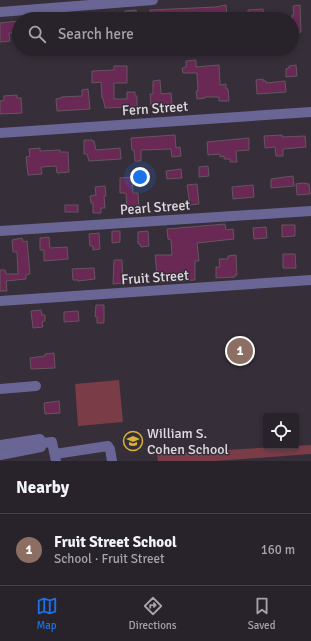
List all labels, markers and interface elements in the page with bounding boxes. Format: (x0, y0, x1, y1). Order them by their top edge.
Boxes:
search box (12, 12, 299, 56)
icon: search (26, 23, 48, 45)
text: Search here (58, 25, 134, 43)
street label: Fern Street (121, 98, 189, 119)
your location (130, 167, 150, 187)
street label: Pearl Street (119, 197, 191, 218)
street label: Fruit Street (121, 267, 190, 288)
pin: 1 (227, 336, 253, 366)
map controls (263, 413, 299, 449)
button: locate (263, 413, 299, 449)
place label: William S. Cohen School (147, 425, 229, 458)
school or university icon: William S. Cohen School (122, 430, 144, 452)
text: Nearby (16, 477, 69, 498)
text: Fruit Street School (54, 533, 177, 551)
text: 1 (25, 542, 33, 558)
text: 160 m (261, 542, 295, 558)
text: School · Fruit Street (54, 551, 165, 567)
tab: Map (36, 595, 58, 632)
tab: Directions (129, 595, 177, 632)
tab: Saved (248, 595, 275, 632)

